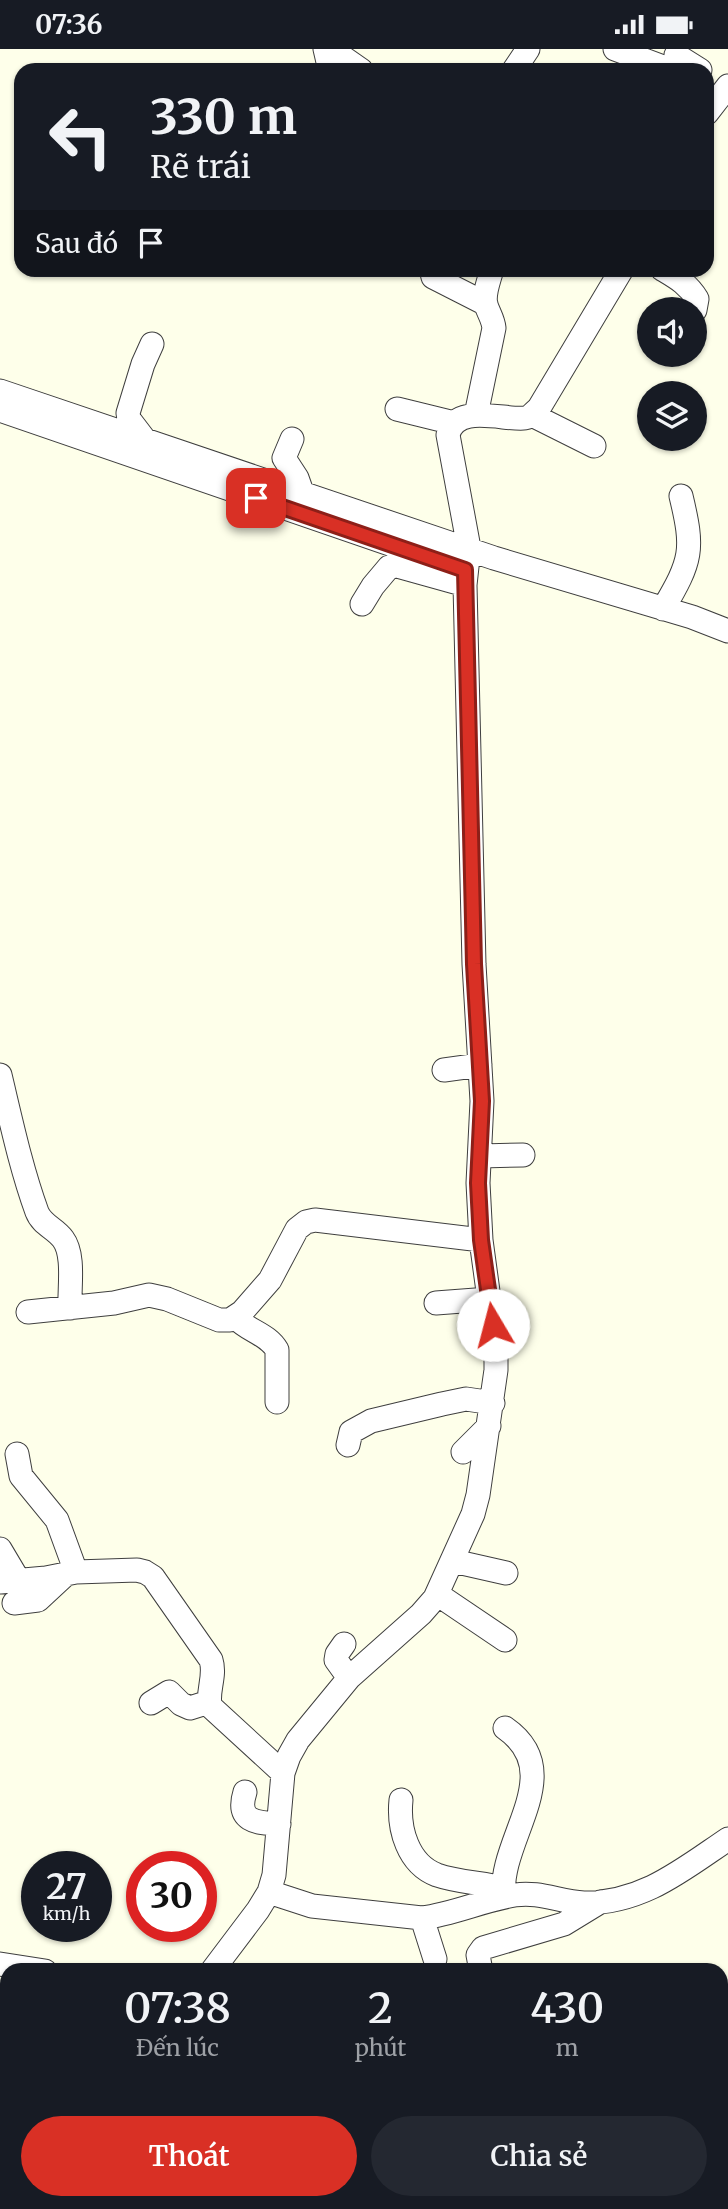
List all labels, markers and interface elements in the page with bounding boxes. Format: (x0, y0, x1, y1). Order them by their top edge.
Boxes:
text: 07:36 (35, 8, 103, 41)
text: 330 m (150, 86, 297, 147)
icon: left (35, 91, 126, 182)
text: Rẽ trái (150, 147, 251, 187)
icon: arrive (132, 224, 170, 262)
text: Sau đó (35, 227, 118, 260)
map controls (637, 297, 707, 451)
button: sound (637, 297, 707, 367)
button: layers (637, 381, 707, 451)
pin (226, 468, 286, 528)
icon: arrive (237, 479, 275, 517)
position arrow (456, 1288, 530, 1362)
speed limit sign: 30 (126, 1851, 217, 1942)
text: 27 (46, 1865, 87, 1909)
text: km/h (43, 1902, 90, 1925)
text: 07:38 (124, 1982, 231, 2034)
text: 2 (368, 1982, 393, 2034)
text: 430 (530, 1982, 604, 2034)
text: Đến lúc (136, 2033, 219, 2062)
text: phút (355, 2033, 406, 2062)
text: m (556, 2033, 579, 2062)
button: Thoát (21, 2116, 357, 2196)
button: Chia sẻ (371, 2116, 707, 2196)

